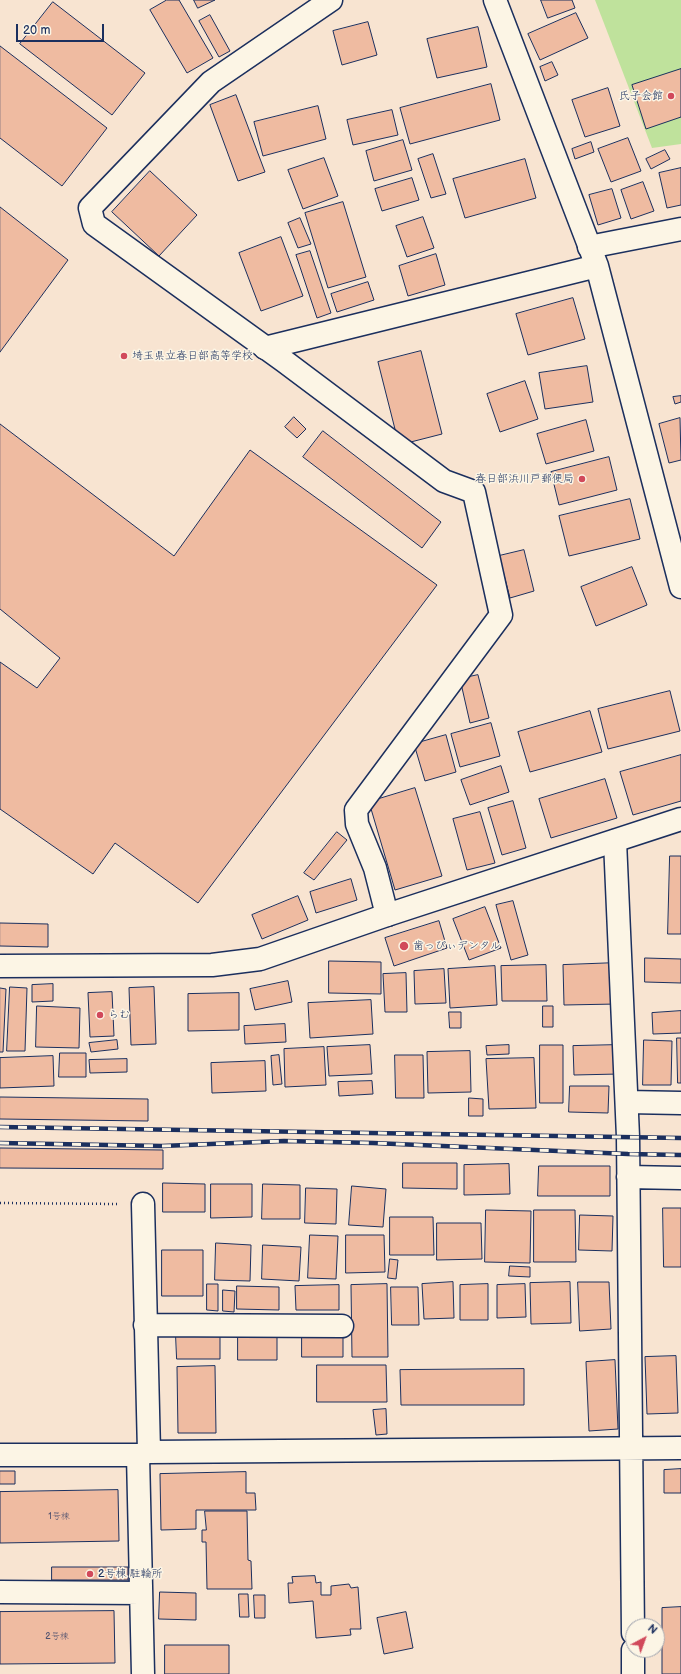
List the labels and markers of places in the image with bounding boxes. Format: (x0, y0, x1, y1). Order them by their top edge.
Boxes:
place label: 氏子会館 (619, 89, 663, 103)
marker: 氏子会館 (666, 91, 676, 101)
place label: 埼玉県立春日部高等学校 (132, 349, 253, 363)
marker: 埼玉県立春日部高等学校 (119, 351, 129, 361)
place label: 春日部浜川戸郵便局 (475, 472, 574, 486)
marker: 春日部浜川戸郵便局 (577, 474, 587, 484)
place label: 歯っぴぃデンタル (413, 939, 501, 953)
marker: 歯っぴぃデンタル (398, 940, 410, 952)
place label: らむ (108, 1008, 130, 1022)
marker: らむ (95, 1010, 105, 1020)
place label: 2号棟 駐輪所 (98, 1567, 162, 1581)
marker: 2号棟 駐輪所 (85, 1569, 95, 1579)

